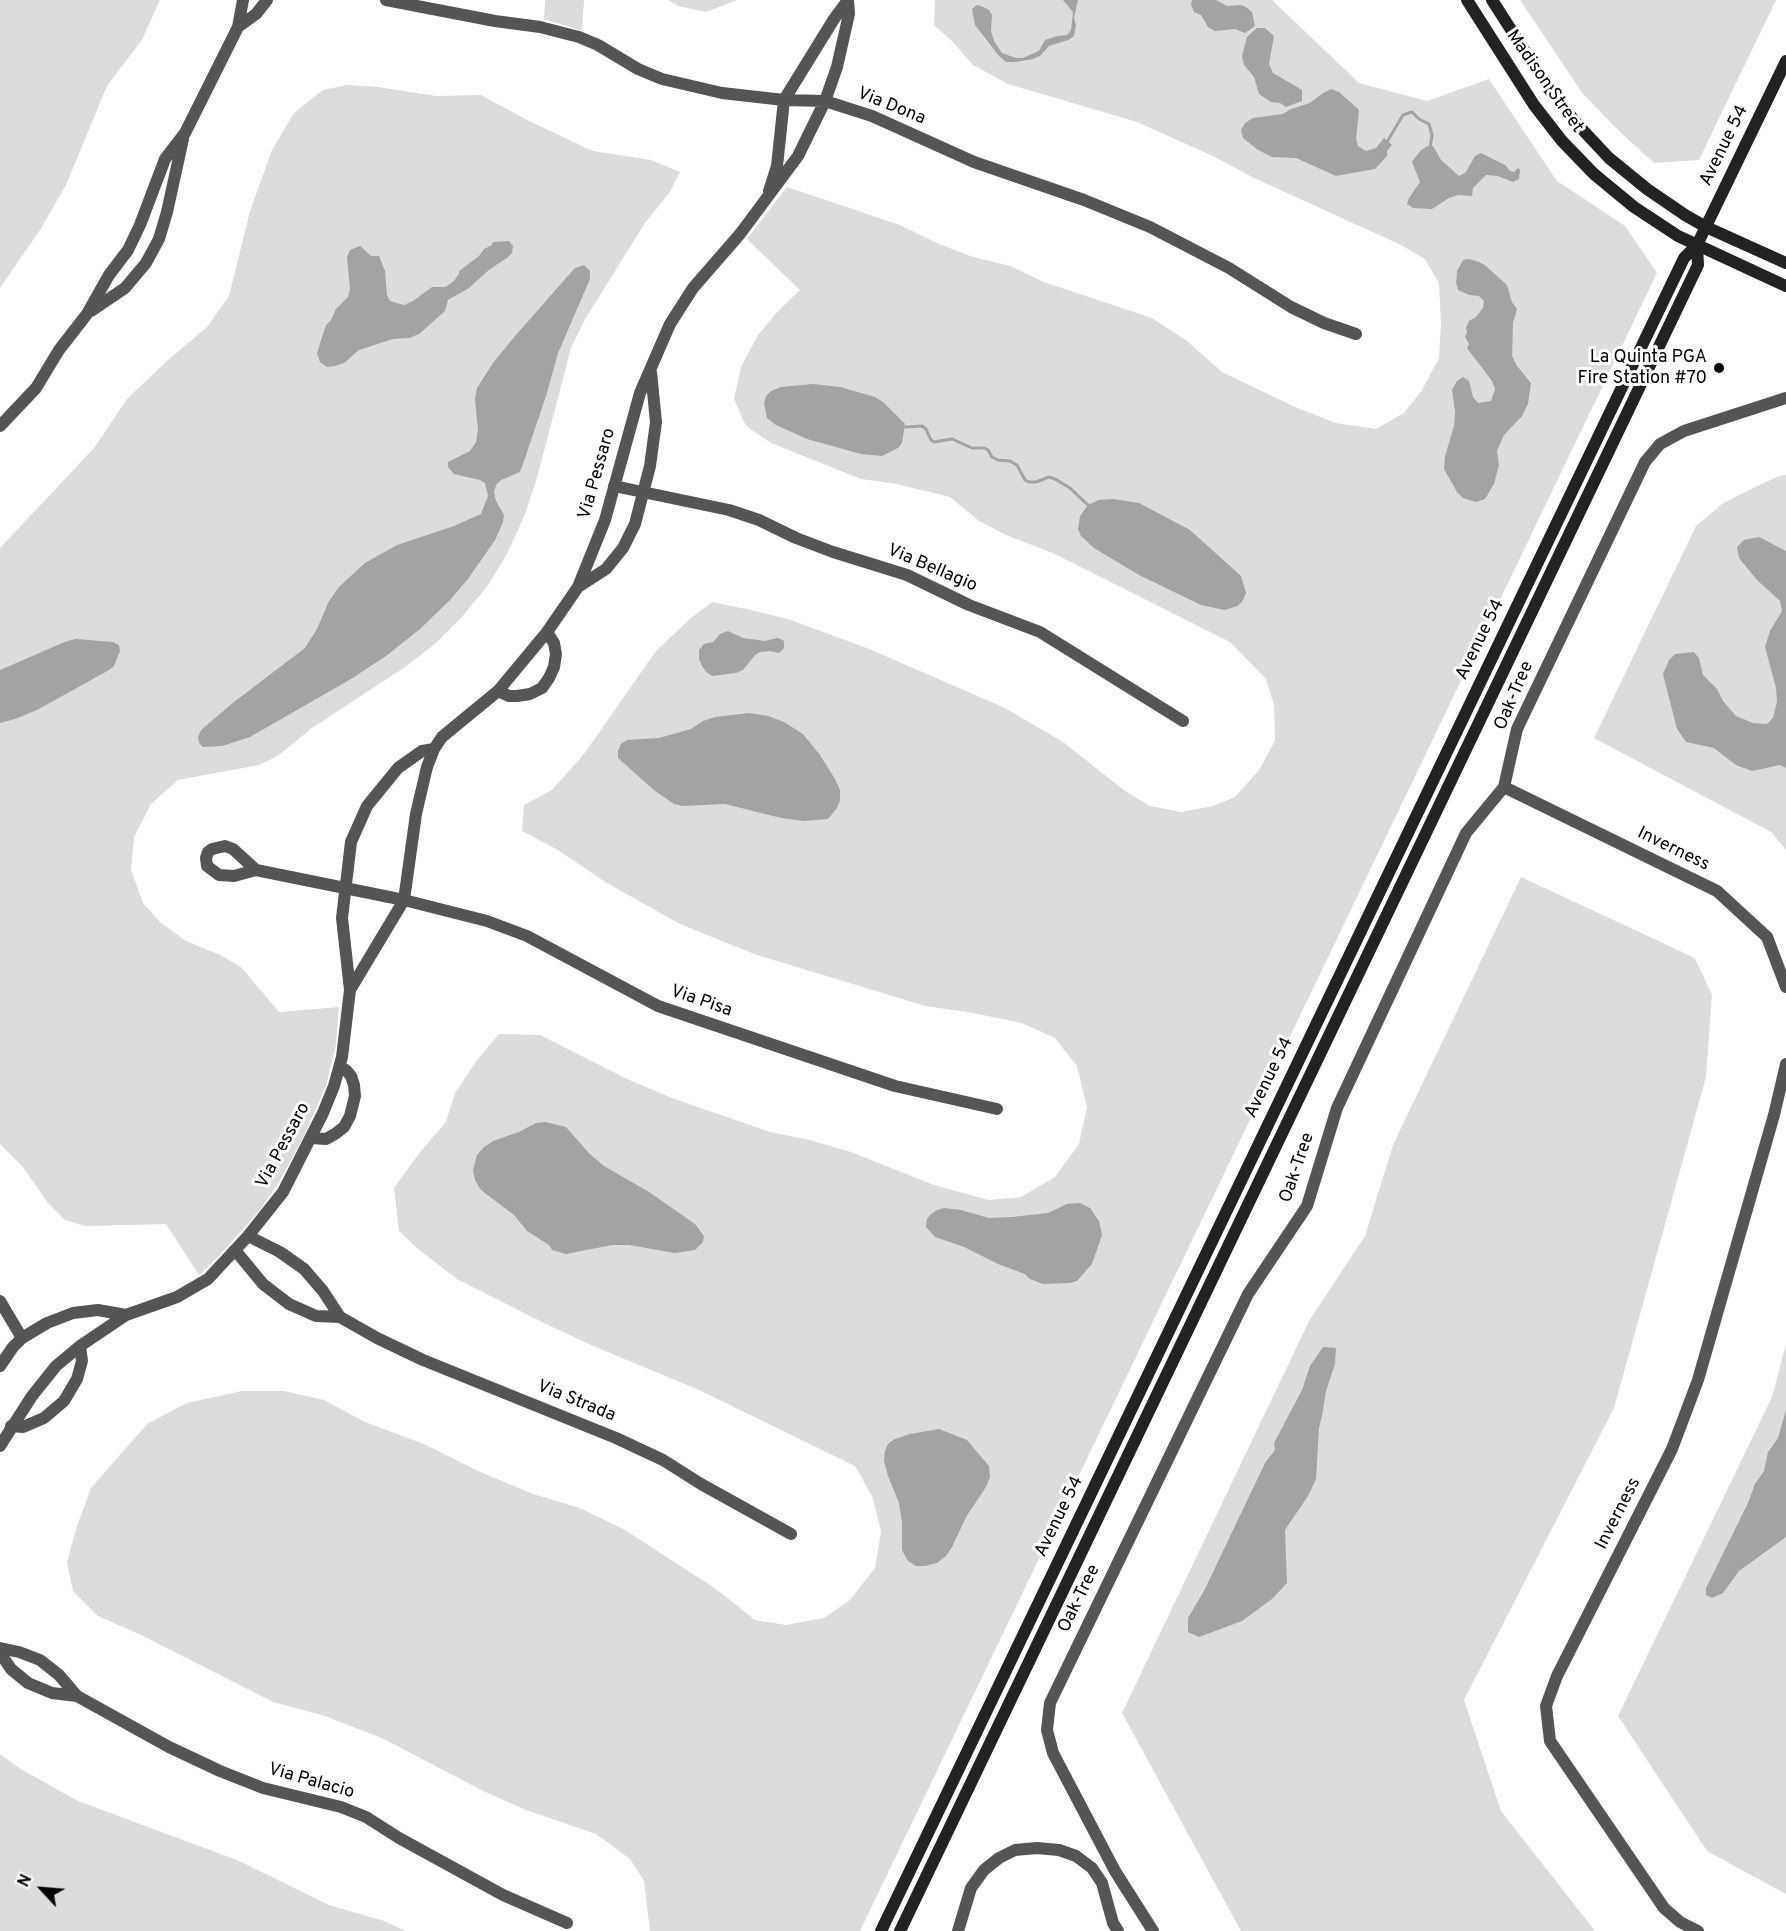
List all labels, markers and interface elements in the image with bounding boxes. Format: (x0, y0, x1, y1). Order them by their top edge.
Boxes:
street label: Madison Street (1501, 26, 1587, 138)
street label: Via Dona (854, 84, 928, 130)
street label: Avenue 54 (1696, 102, 1754, 190)
place label: La Quinta PGA Fire Station #70 (1577, 347, 1707, 389)
marker: La Quinta PGA Fire Station #70 (1712, 361, 1726, 375)
street label: Via Pessaro (575, 426, 621, 522)
street label: Via Bellagio (884, 540, 980, 598)
street label: Avenue 54 (1452, 596, 1510, 684)
street label: Oak-Tree (1491, 658, 1539, 734)
street label: Inverness (1633, 823, 1713, 877)
street label: Via Pisa (667, 981, 735, 1023)
street label: Avenue 54 (1241, 1034, 1299, 1122)
street label: Via Pessaro (252, 1099, 316, 1193)
street label: Oak-Tree (1276, 1130, 1320, 1206)
street label: Via Strada (534, 1377, 618, 1427)
street label: Avenue 54 (1031, 1473, 1089, 1561)
street label: Inverness (1592, 1474, 1646, 1554)
street label: Oak-Tree (1054, 1562, 1106, 1636)
street label: Via Palacio (265, 1759, 357, 1805)
north arrow (12, 1859, 72, 1919)
text: N (14, 1872, 37, 1891)

